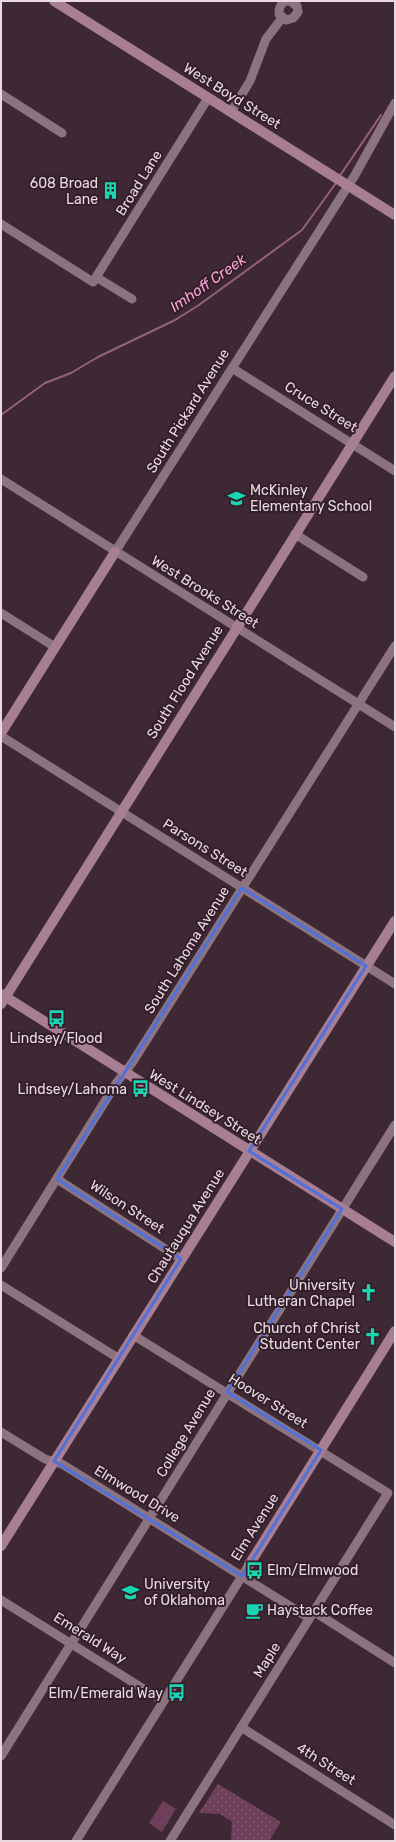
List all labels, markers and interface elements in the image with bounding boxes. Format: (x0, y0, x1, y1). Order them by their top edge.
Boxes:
street label: West Boyd Street (180, 59, 284, 133)
street label: Broad Lane (112, 147, 166, 219)
place label: 608 Broad Lane (30, 175, 98, 208)
building icon: 608 Broad Lane (101, 181, 121, 201)
water label: Imhoff Creek (166, 250, 250, 316)
street label: South Pickard Avenue (143, 346, 233, 476)
street label: Cruce Street (281, 378, 361, 436)
place label: McKinley Elementary School (250, 482, 372, 515)
school or university icon: McKinley Elementary School (227, 488, 247, 508)
street label: West Brooks Street (148, 552, 262, 632)
street label: South Flood Avenue (143, 622, 227, 742)
street label: Parsons Street (160, 815, 251, 881)
street label: South Lahoma Avenue (141, 883, 233, 1017)
bus stop icon: Lindsey/Flood (46, 1008, 66, 1028)
place label: Lindsey/Flood (9, 1030, 103, 1047)
street label: West Lindsey Street (146, 1066, 265, 1149)
bus stop icon: Lindsey/Lahoma (130, 1079, 150, 1099)
place label: Lindsey/Lahoma (18, 1081, 127, 1098)
street label: Chautauqua Avenue (144, 1165, 228, 1287)
street label: Wilson Street (86, 1177, 168, 1238)
place label: University Lutheran Chapel (247, 1277, 355, 1310)
church icon: University Lutheran Chapel (358, 1283, 378, 1303)
place label: Church of Christ Student Center (253, 1320, 361, 1353)
church icon: Church of Christ Student Center (363, 1326, 383, 1346)
street label: Hoover Street (225, 1370, 311, 1432)
street label: College Avenue (153, 1386, 219, 1480)
street label: Elmwood Drive (91, 1462, 183, 1526)
street label: Elm Avenue (228, 1490, 283, 1564)
bus stop icon: Elm/Elmwood (244, 1560, 264, 1580)
place label: Elm/Elmwood (267, 1562, 358, 1579)
place label: University of Oklahoma (144, 1576, 225, 1609)
school or university icon: University of Oklahoma (121, 1582, 141, 1602)
cafe icon: Haystack Coffee (244, 1600, 264, 1620)
place label: Haystack Coffee (267, 1602, 373, 1619)
street label: Emerald Way (50, 1609, 130, 1667)
street label: Maple (250, 1639, 284, 1681)
bus stop icon: Elm/Emerald Way (166, 1683, 186, 1703)
place label: Elm/Emerald Way (49, 1685, 163, 1702)
street label: 4th Street (293, 1739, 359, 1789)

